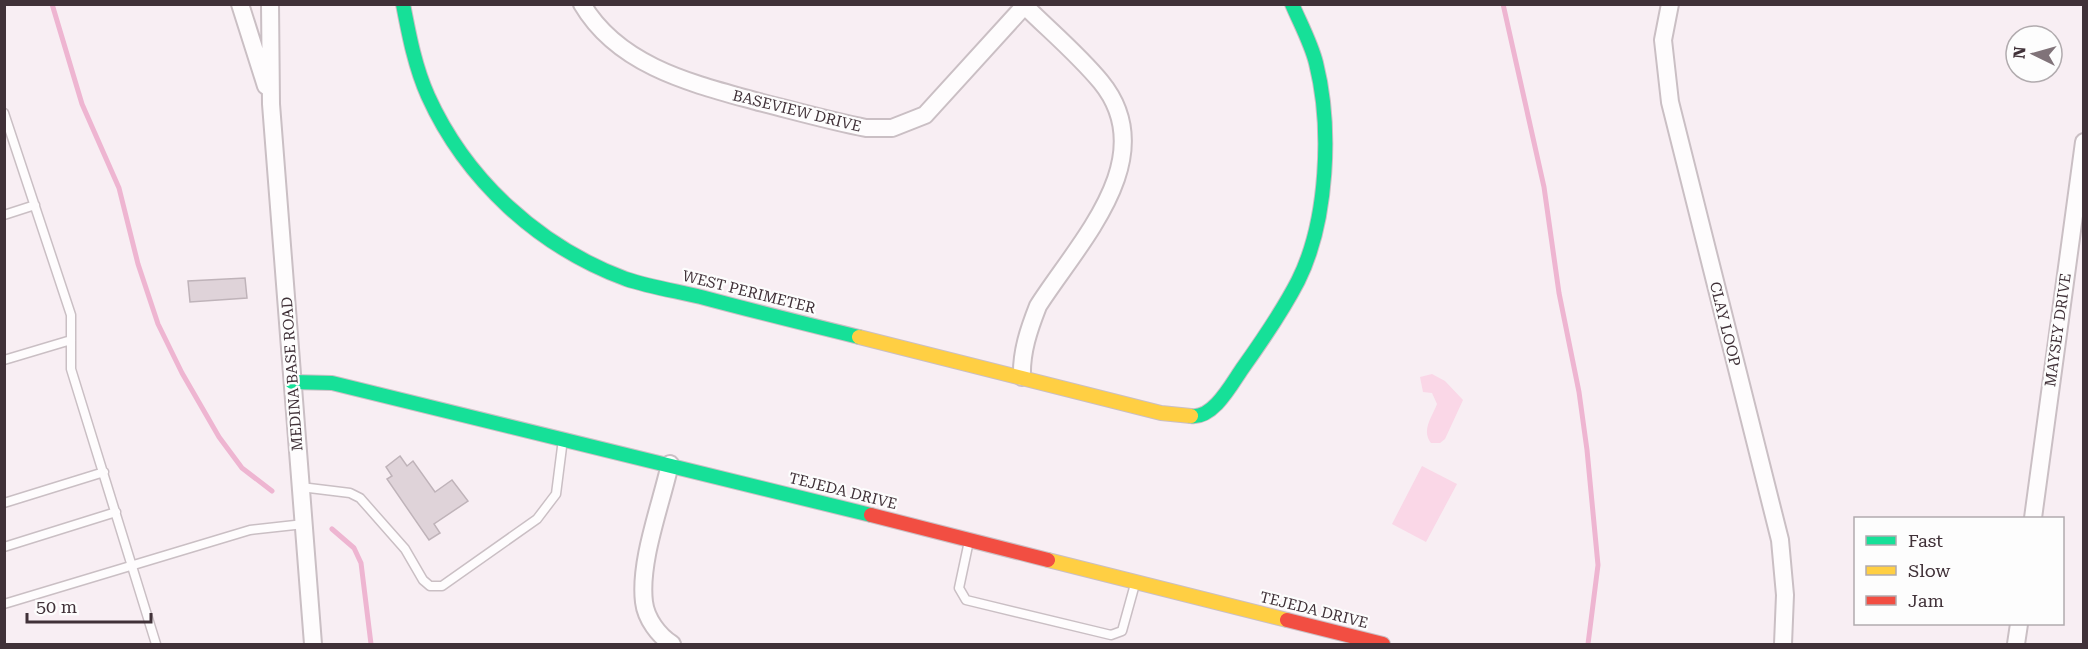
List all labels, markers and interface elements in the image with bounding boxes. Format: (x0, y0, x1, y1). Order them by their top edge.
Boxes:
north arrow (2004, 24, 2064, 84)
text: N (2010, 46, 2030, 60)
street label: BASEVIEW DRIVE (731, 86, 863, 136)
street label: WEST PERIMETER (680, 267, 818, 317)
street label: MAYSEY DRIVE (2041, 272, 2075, 388)
street label: CLAY LOOP (1706, 280, 1744, 368)
street label: MEDINA BASE ROAD (278, 296, 306, 452)
street label: TEJEDA DRIVE (787, 469, 899, 513)
legend (1854, 517, 2064, 625)
text: Fast (1908, 530, 1943, 551)
text: Slow (1908, 560, 1950, 581)
scale bar (27, 586, 152, 624)
street label: TEJEDA DRIVE (1258, 588, 1370, 632)
text: Jam (1908, 590, 1944, 611)
text: 50 m (36, 596, 77, 617)

